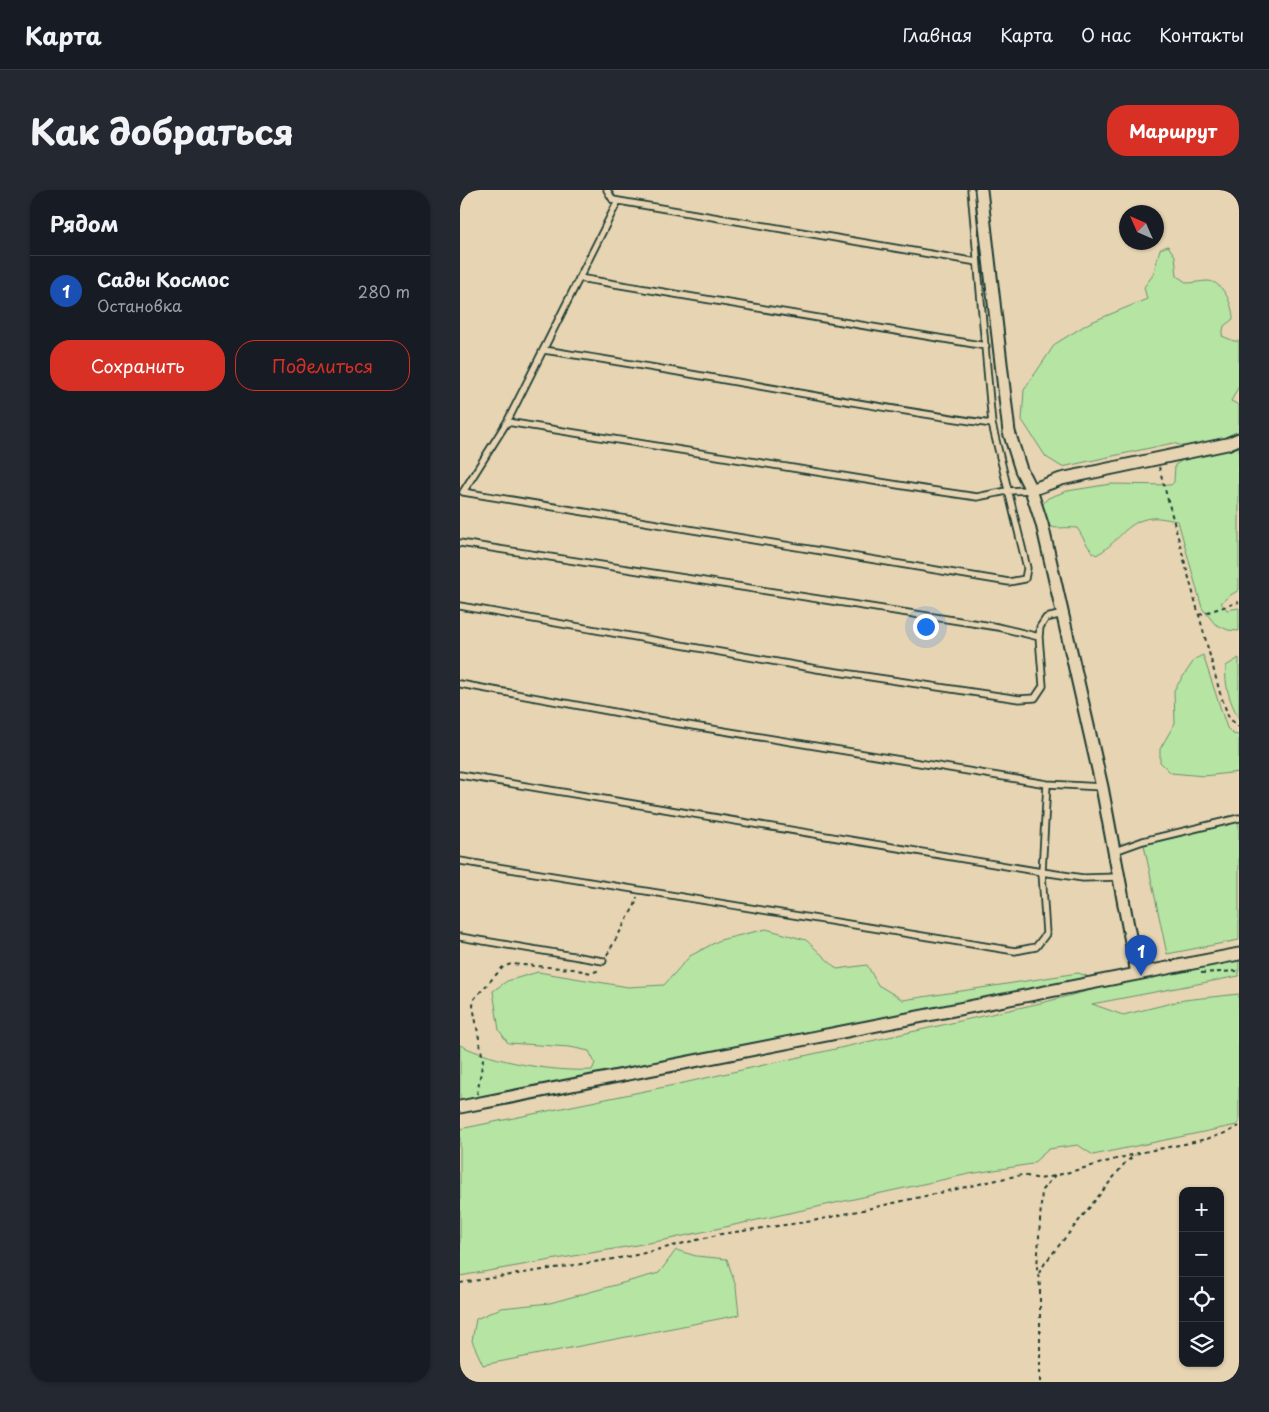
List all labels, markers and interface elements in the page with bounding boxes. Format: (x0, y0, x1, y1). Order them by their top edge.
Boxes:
text: Карта (25, 17, 102, 53)
text: Главная (903, 21, 972, 48)
text: Карта (1000, 21, 1053, 48)
text: О нас (1081, 21, 1131, 48)
text: Контакты (1159, 21, 1244, 48)
text: Как добраться (30, 104, 294, 157)
button: Маршрут (1107, 105, 1239, 156)
north arrow (1119, 205, 1164, 250)
text: Рядом (50, 207, 118, 239)
text: Сады Космос (97, 265, 229, 293)
text: 1 (62, 279, 70, 303)
text: 280 m (358, 279, 410, 303)
text: Остановка (97, 293, 182, 317)
button: Сохранить (50, 340, 225, 391)
button: Поделиться (235, 340, 410, 391)
your location (913, 614, 939, 640)
pin: 1 (1125, 935, 1157, 976)
map controls (1179, 1187, 1224, 1367)
button: + (1179, 1187, 1224, 1232)
button: − (1179, 1232, 1224, 1277)
button: locate (1179, 1277, 1224, 1322)
button: layers (1179, 1322, 1224, 1367)

